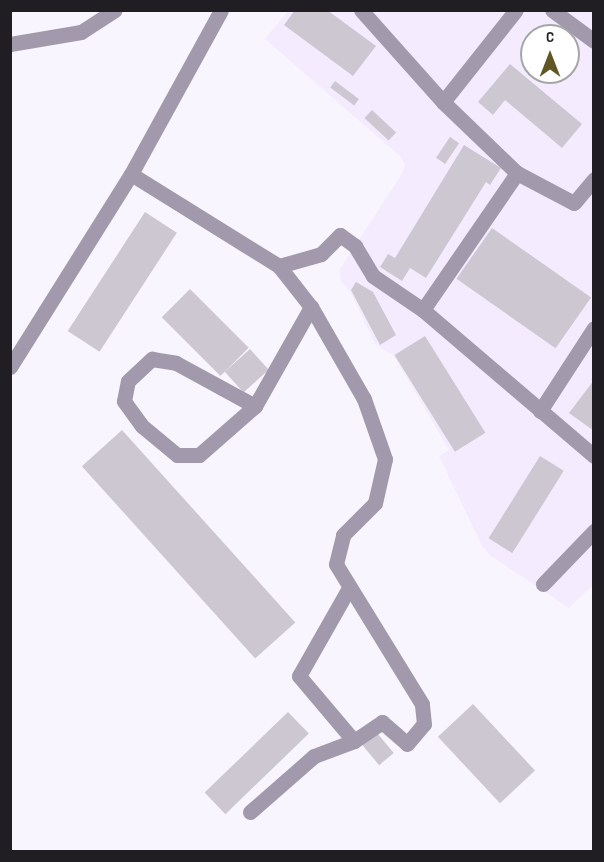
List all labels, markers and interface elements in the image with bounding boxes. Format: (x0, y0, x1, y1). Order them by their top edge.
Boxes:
north arrow (520, 24, 580, 84)
text: С (546, 28, 554, 47)

